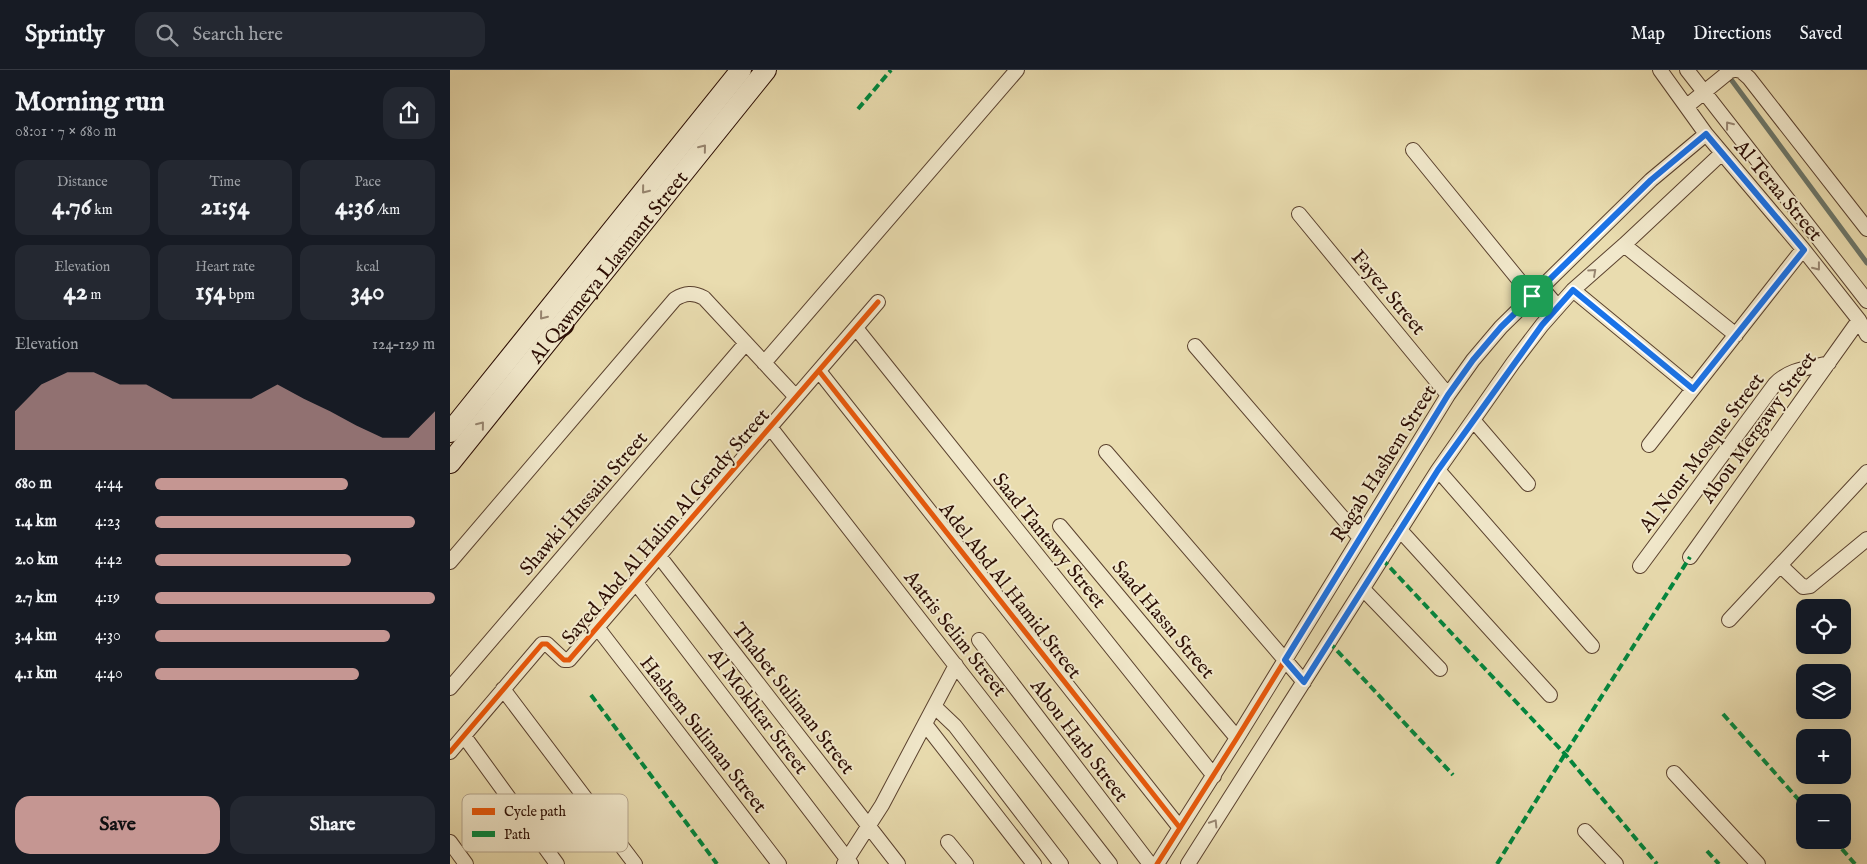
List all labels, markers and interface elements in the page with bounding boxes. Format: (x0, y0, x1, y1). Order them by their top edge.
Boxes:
search box (135, 12, 485, 57)
text: Sprintly (25, 19, 105, 50)
icon: search (153, 21, 181, 49)
text: Search here (193, 23, 283, 47)
text: Map (1631, 23, 1665, 46)
text: Directions (1693, 23, 1771, 46)
text: Saved (1799, 23, 1842, 46)
text: Morning run (15, 85, 165, 120)
button: share (383, 87, 435, 139)
text: 08:01 · 7 × 680 m (15, 122, 116, 142)
one-way arrow (1727, 122, 1735, 131)
street label: Al Teraa Street (1728, 135, 1827, 247)
one-way arrow (697, 145, 705, 154)
street label: Al Qawmeya Llasmant Street (524, 166, 694, 370)
text: Distance (57, 173, 108, 191)
text: Time (209, 173, 241, 191)
text: Pace (354, 173, 381, 191)
one-way arrow (642, 184, 650, 193)
text: 4.76 (52, 191, 91, 223)
text: 21:54 (201, 191, 249, 223)
text: 4:36 (335, 191, 374, 223)
text: km (91, 201, 113, 219)
text: /km (374, 201, 400, 219)
street label: Fayez Street (1345, 246, 1431, 341)
text: Elevation (55, 258, 110, 276)
text: Heart rate (195, 258, 255, 276)
text: kcal (356, 258, 379, 276)
one-way arrow (1812, 261, 1820, 270)
one-way arrow (1588, 269, 1597, 278)
pin (1511, 275, 1553, 317)
text: 42 (63, 276, 87, 308)
text: 154 (195, 276, 226, 308)
text: 340 (351, 276, 385, 308)
icon: arrive (1518, 282, 1546, 310)
text: m (87, 286, 101, 304)
text: bpm (226, 286, 255, 304)
one-way arrow (539, 311, 548, 320)
text: Elevation (15, 335, 78, 355)
text: 124–129 m (372, 335, 435, 355)
street label: Abou Mergawy Street (1695, 347, 1823, 509)
street label: Al Nour Mosque Street (1634, 368, 1770, 538)
street label: Ragab Hashem Street (1326, 381, 1443, 547)
street label: Sayed Abd Al Halim Al Gendy Street (557, 404, 776, 650)
one-way arrow (475, 421, 484, 430)
street label: Shawki Hussain Street (515, 427, 654, 581)
street label: Saad Tantawy Street (987, 468, 1111, 614)
text: 680 m (15, 474, 52, 494)
text: 4:44 (95, 474, 123, 494)
street label: Adel Abd Al Hamid Street (933, 497, 1087, 684)
text: 1.4 km (15, 512, 57, 532)
text: 4:23 (95, 512, 121, 532)
text: 2.0 km (15, 550, 58, 570)
text: 4:42 (95, 550, 122, 570)
street label: Saad Hassn Street (1106, 556, 1220, 684)
street label: Aatris Selim Street (897, 565, 1012, 702)
text: 2.7 km (15, 588, 57, 608)
text: 4:19 (95, 588, 120, 608)
map controls (1796, 599, 1851, 849)
button: locate (1796, 599, 1851, 654)
street label: Thabet Suliman Street (726, 618, 860, 780)
text: 3.4 km (15, 626, 57, 646)
text: 4:30 (95, 626, 121, 646)
street label: Al Mokhtar Street (702, 643, 813, 780)
street label: Hashem Suliman Street (634, 651, 772, 819)
text: 4.1 km (15, 664, 57, 684)
text: 4:40 (95, 664, 123, 684)
button: layers (1796, 664, 1851, 719)
street label: Abou Harb Street (1024, 674, 1133, 807)
button: + (1796, 729, 1851, 784)
legend (462, 794, 628, 852)
button: − (1796, 794, 1851, 849)
button: Save (15, 796, 220, 854)
button: Share (230, 796, 435, 854)
text: Cycle path (504, 803, 566, 821)
one-way arrow (1208, 819, 1217, 828)
text: Path (504, 826, 531, 844)

